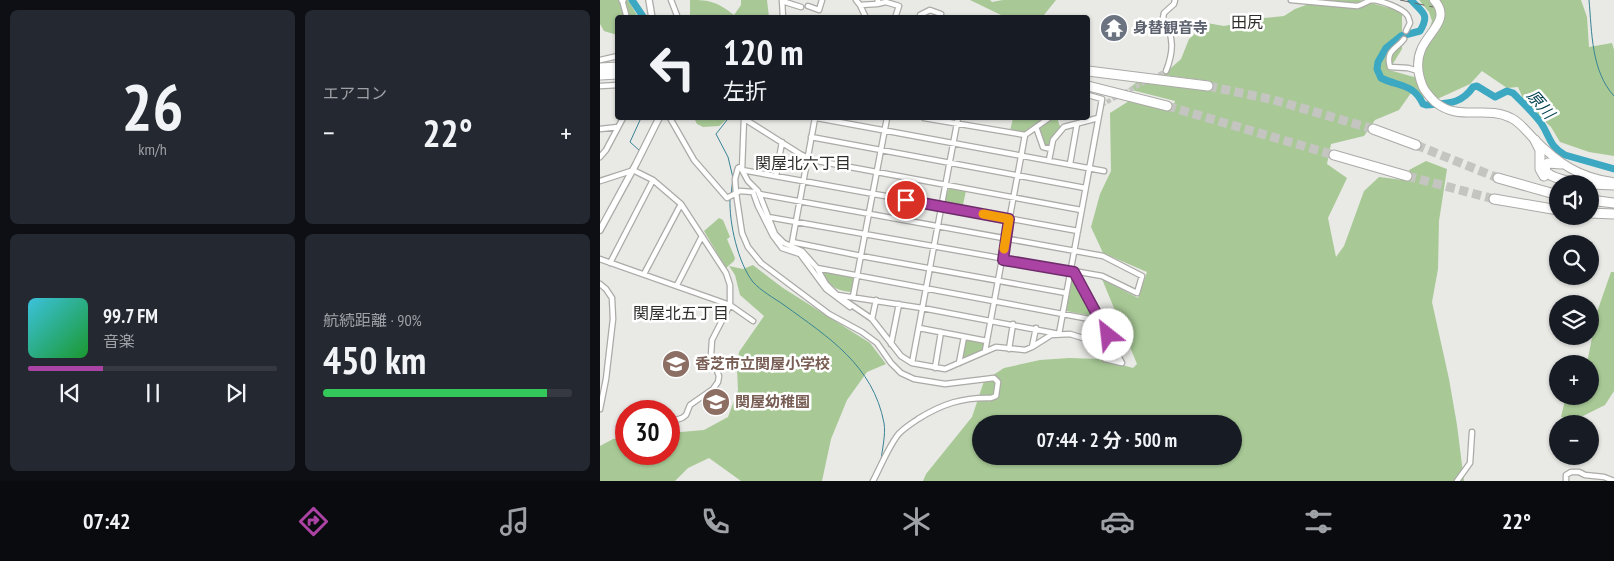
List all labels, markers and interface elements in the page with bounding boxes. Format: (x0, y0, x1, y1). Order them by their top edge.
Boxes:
district label: 田尻 (1231, 12, 1263, 32)
temple icon: 身替観音寺 (1099, 13, 1129, 43)
place label: 身替観音寺 (1133, 18, 1208, 37)
text: 120 m (723, 29, 804, 75)
icon: left (640, 35, 705, 100)
text: 26 (121, 64, 184, 148)
text: 左折 (723, 77, 767, 105)
text: エアコン (323, 83, 387, 103)
water label: 原川 (1523, 85, 1560, 124)
text: 22° (422, 108, 473, 157)
text: − (323, 114, 335, 151)
text: + (560, 114, 572, 151)
text: km/h (138, 139, 167, 159)
district label: 関屋北六丁目 (755, 153, 851, 173)
map controls (1549, 175, 1599, 465)
button: sound (1549, 175, 1599, 225)
pin (885, 179, 927, 221)
icon: arrive (892, 186, 920, 214)
button: search (1549, 235, 1599, 285)
button: layers (1549, 295, 1599, 345)
district label: 関屋北五丁目 (633, 303, 729, 323)
text: 99.7 FM (103, 304, 158, 328)
position arrow (1081, 308, 1133, 360)
text: 航続距離 · 90% (323, 310, 422, 330)
text: 音楽 (103, 331, 135, 351)
text: 450 km (323, 335, 426, 384)
school or university icon: 香芝市立関屋小学校 (661, 349, 691, 379)
place label: 香芝市立関屋小学校 (695, 354, 830, 373)
button: + (1549, 355, 1599, 405)
icon: previous (56, 379, 84, 407)
icon: pause (139, 379, 167, 407)
icon: next (222, 379, 250, 407)
school or university icon: 関屋幼稚園 (701, 387, 731, 417)
place label: 関屋幼稚園 (735, 392, 810, 411)
speed limit sign: 30 (615, 400, 680, 465)
button: − (1549, 415, 1599, 465)
text: 07:44 · 2 分 · 500 m (1037, 428, 1177, 452)
icon: directions (296, 504, 331, 539)
icon: music (497, 504, 532, 539)
icon: phone (698, 504, 733, 539)
icon: climate (899, 504, 934, 539)
icon: car (1100, 504, 1135, 539)
icon: filters (1301, 504, 1336, 539)
text: 07:42 (83, 507, 131, 535)
text: 22° (1502, 507, 1531, 535)

